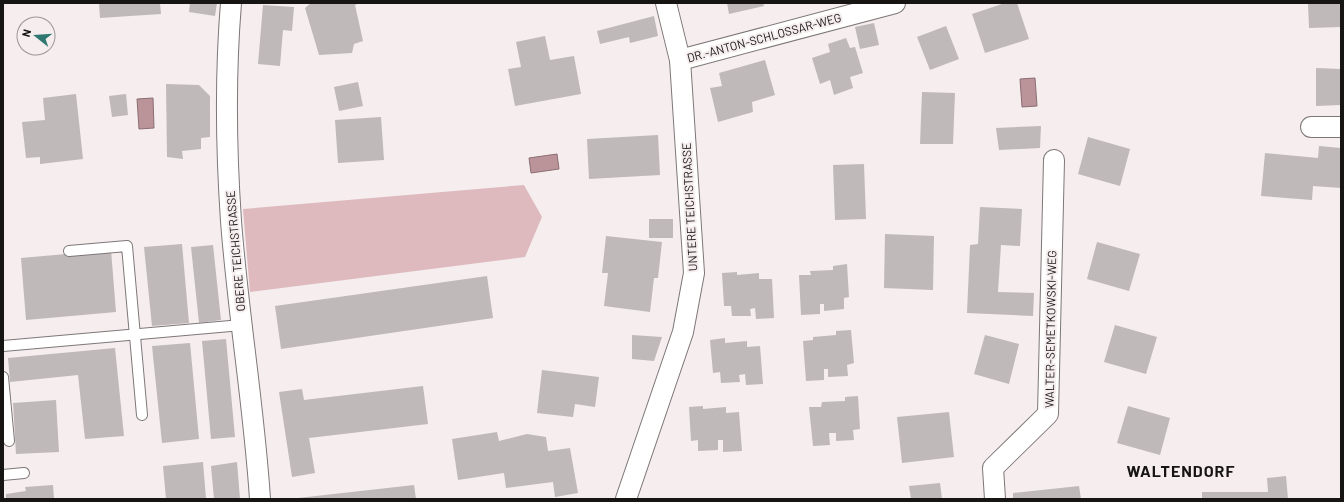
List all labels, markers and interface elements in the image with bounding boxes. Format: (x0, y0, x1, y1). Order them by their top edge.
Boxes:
street label: DR.-ANTON-SCHLOSSAR-WEG (685, 10, 843, 64)
north arrow (16, 16, 56, 56)
text: N (19, 28, 33, 38)
street label: UNTERE TEICHSTRASSE (679, 142, 699, 272)
street label: OBERE TEICHSTRASSE (223, 190, 247, 312)
street label: WALTER-SEMETKOWSKI-WEG (1042, 250, 1058, 408)
district label: WALTENDORF (1127, 461, 1235, 480)

